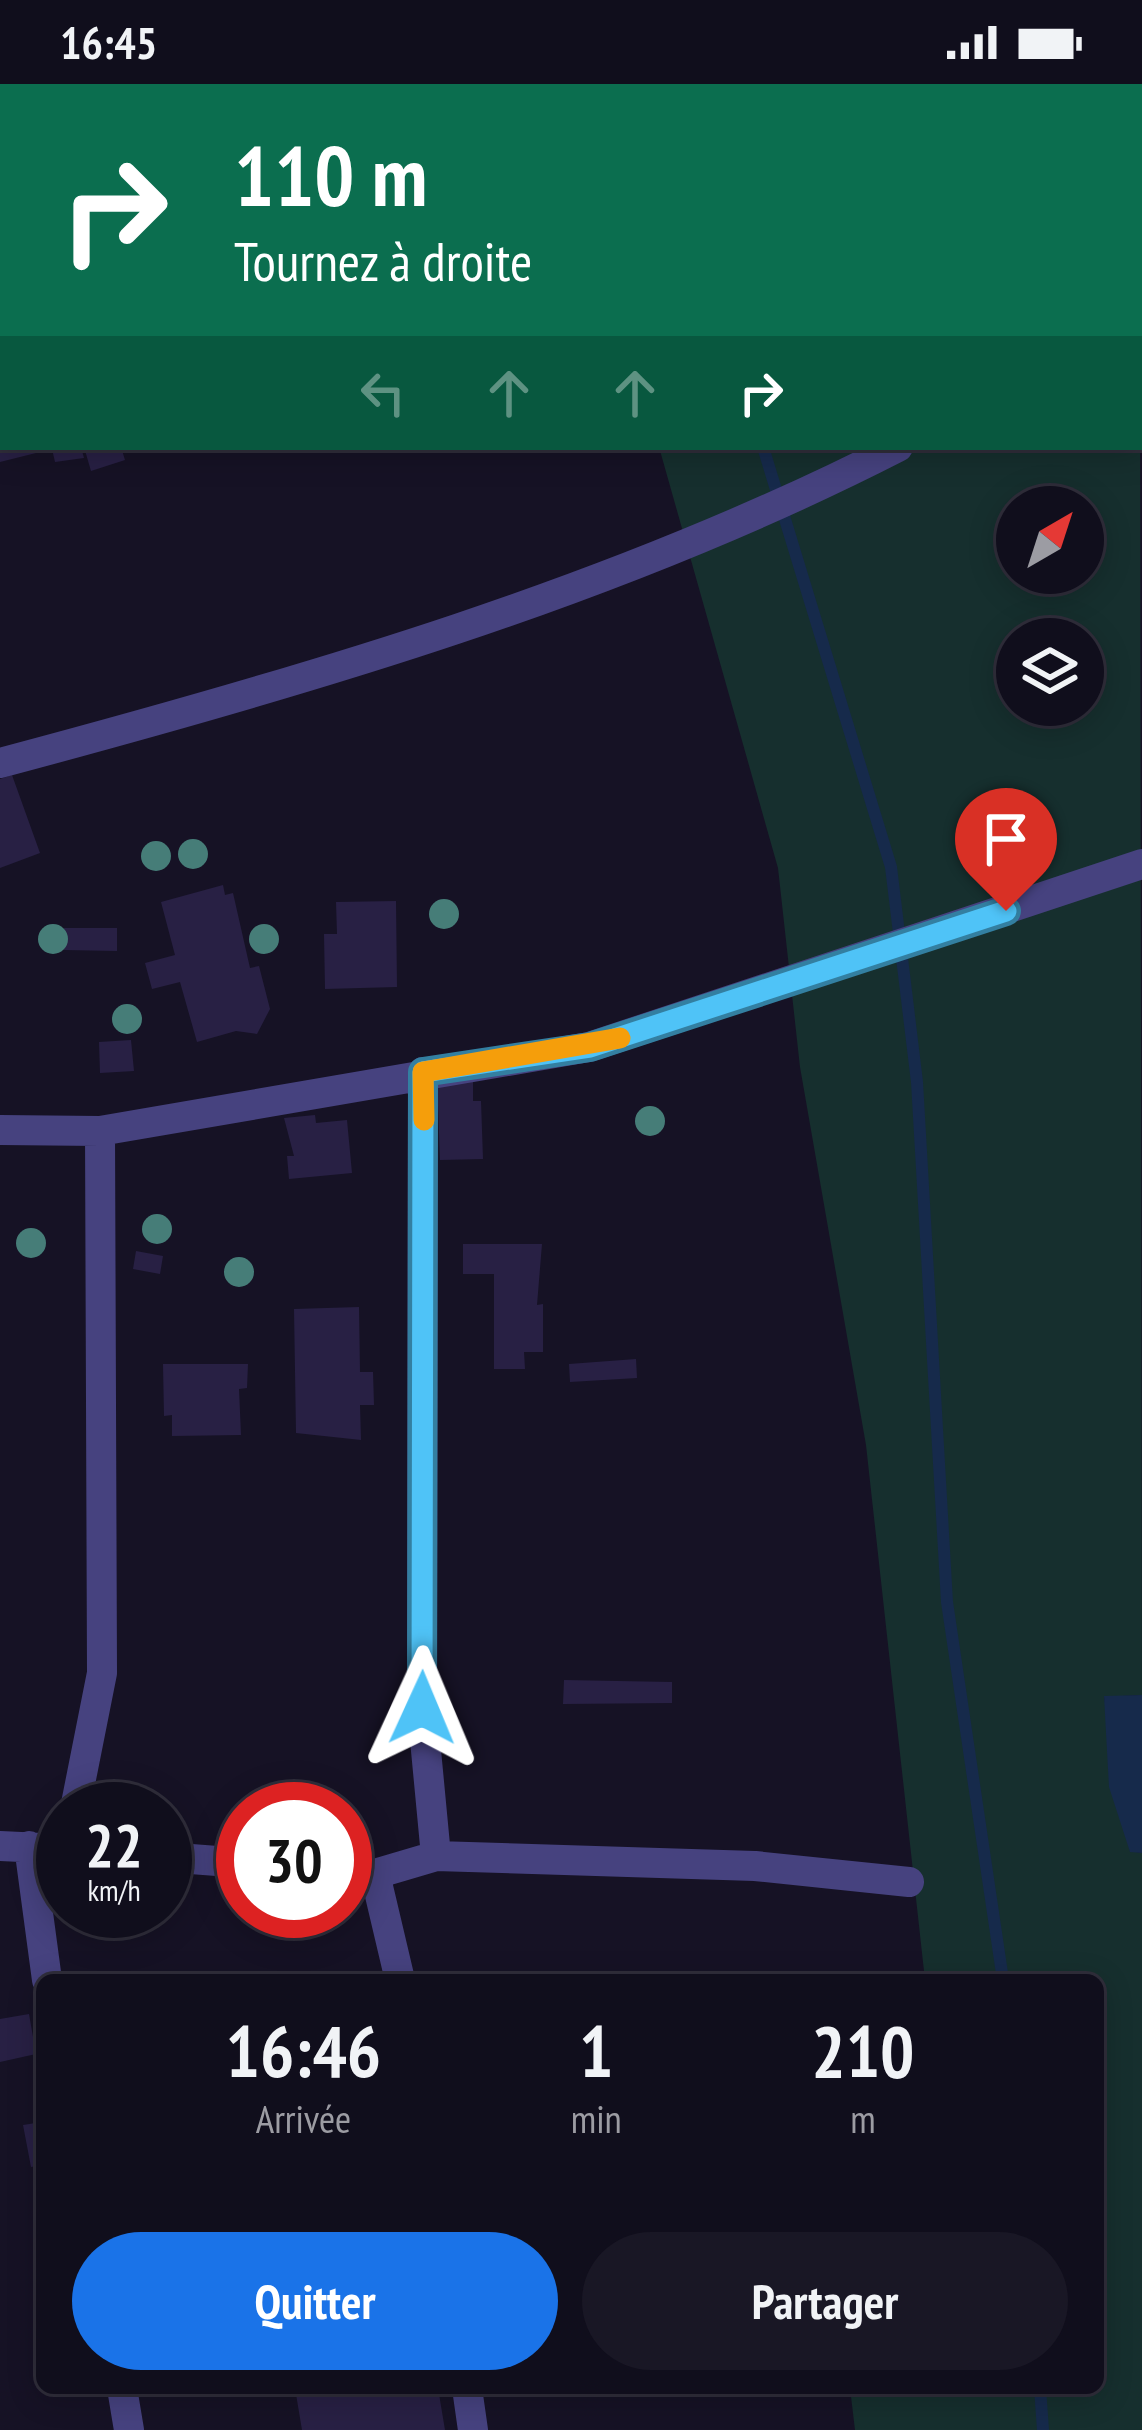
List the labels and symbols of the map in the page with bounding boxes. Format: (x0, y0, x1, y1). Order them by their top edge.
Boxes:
north arrow (996, 486, 1104, 594)
pin (955, 788, 1057, 911)
position arrow (359, 1645, 485, 1771)
speed limit sign: 30 (216, 1782, 372, 1938)

